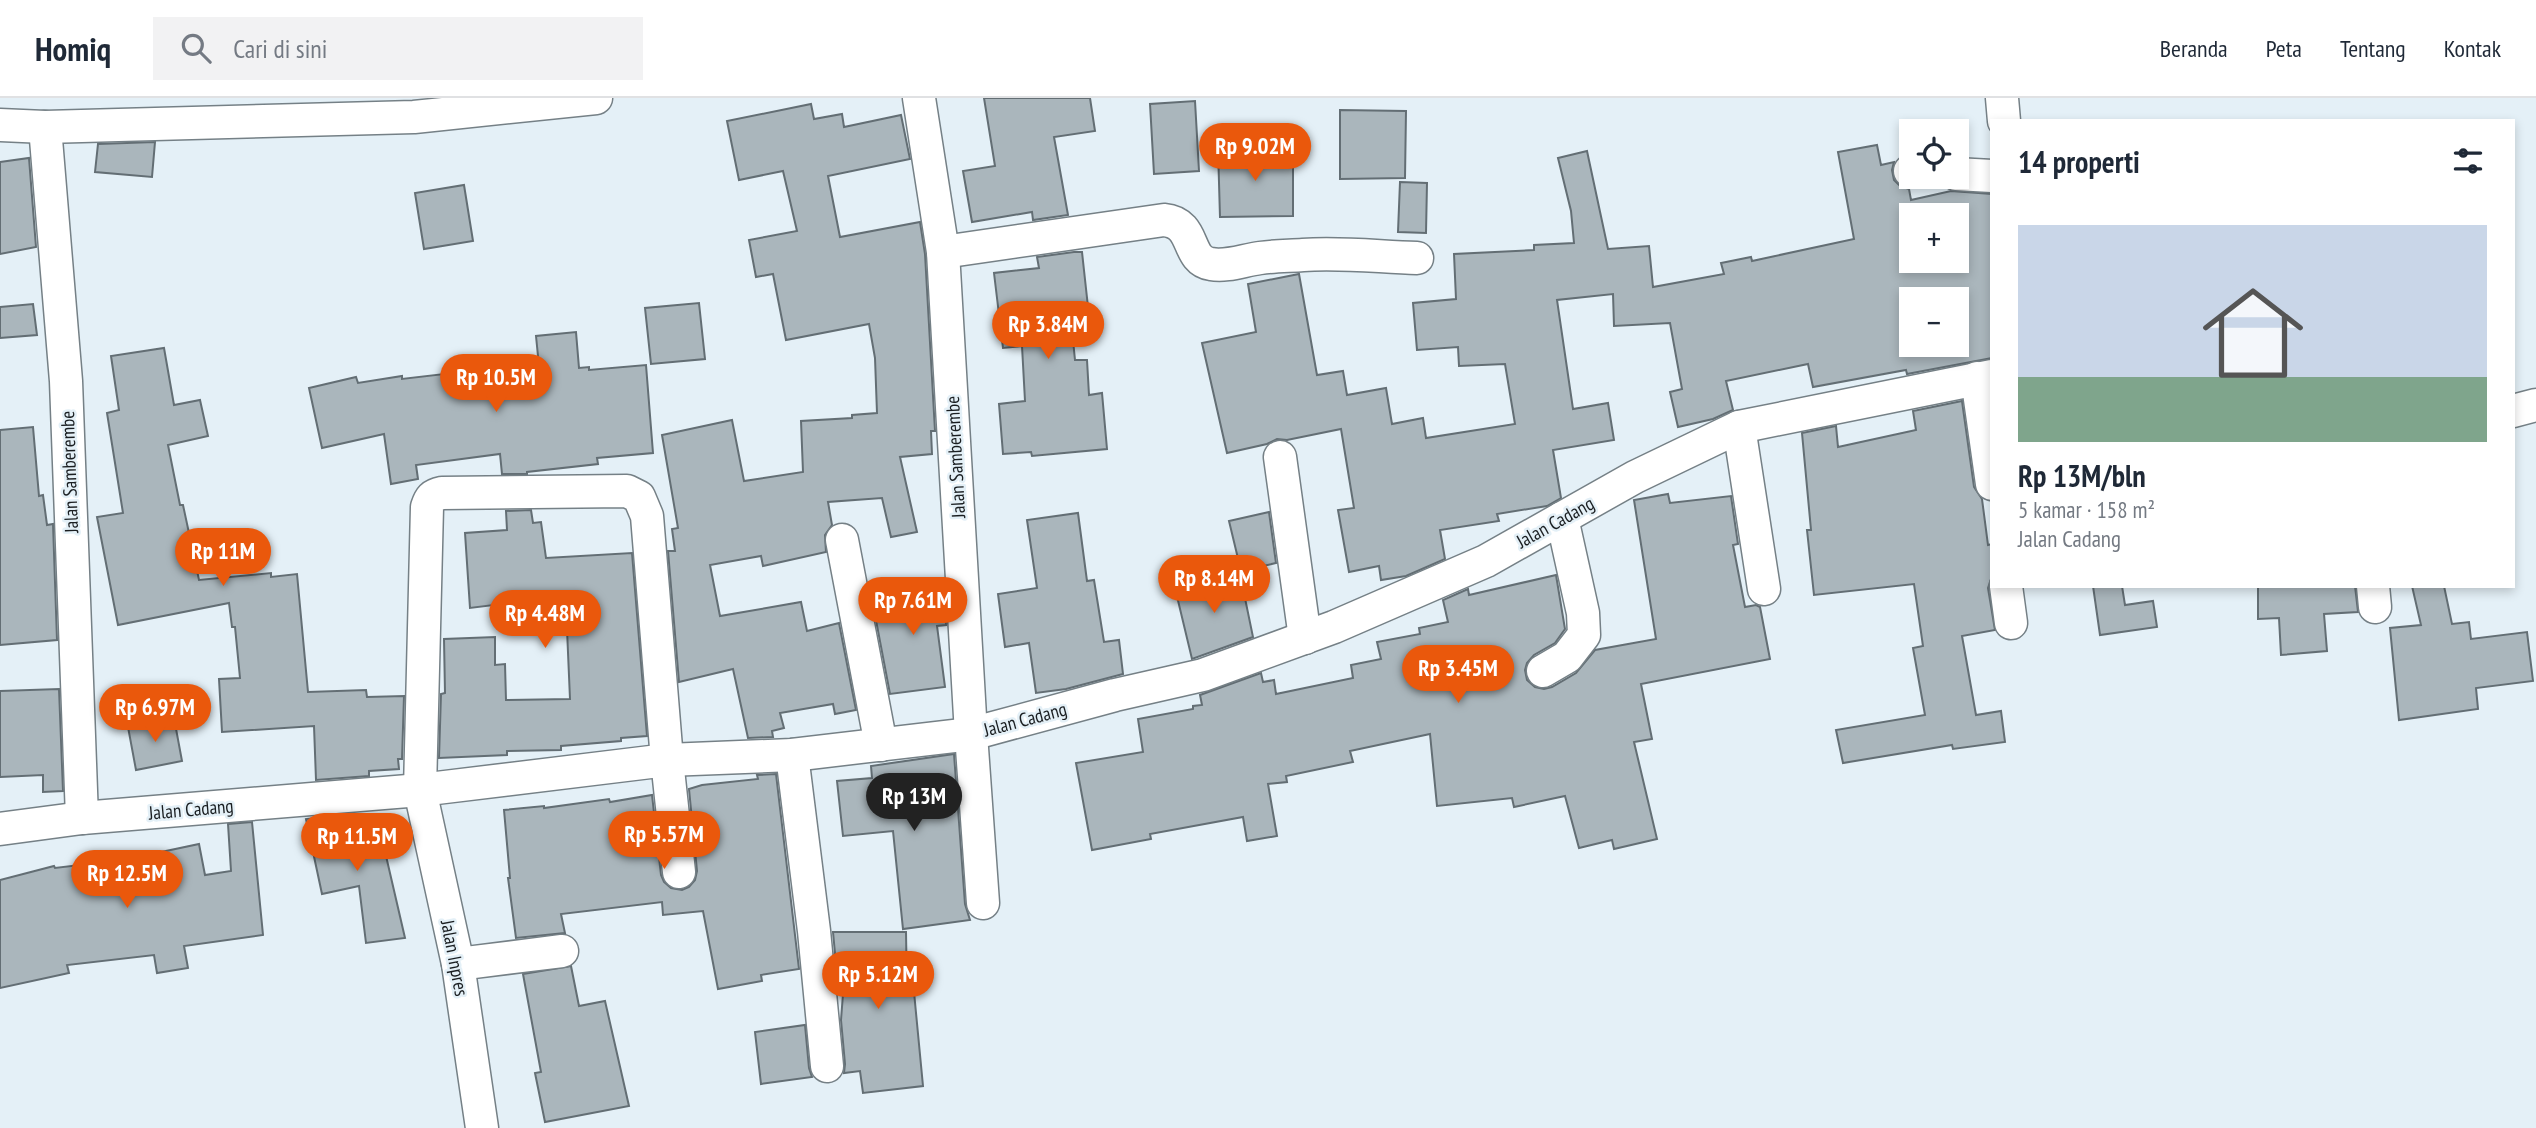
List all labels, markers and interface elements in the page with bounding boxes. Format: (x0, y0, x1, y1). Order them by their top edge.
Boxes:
search box (153, 17, 643, 80)
text: Homiq (35, 27, 111, 70)
icon: search (177, 29, 215, 67)
text: Cari di sini (233, 32, 327, 65)
text: Beranda (2160, 33, 2228, 64)
text: Peta (2266, 33, 2302, 64)
text: Tentang (2340, 33, 2406, 64)
text: Kontak (2444, 33, 2501, 64)
map controls (1899, 119, 1969, 357)
button: locate (1899, 119, 1969, 189)
pin: Rp 9.02M (1183, 123, 1327, 183)
text: Rp 9.02M (1215, 131, 1295, 160)
text: 14 properti (2018, 142, 2140, 181)
icon: filters (2449, 142, 2487, 180)
button: + (1899, 203, 1969, 273)
icon: home (2190, 270, 2316, 396)
button: − (1899, 287, 1969, 357)
pin: Rp 3.84M (976, 302, 1120, 361)
text: Rp 3.84M (1008, 309, 1088, 338)
pin: Rp 10.5M (424, 354, 568, 414)
text: Rp 10.5M (456, 362, 536, 391)
street label: Jalan Samberembe (940, 395, 970, 520)
street label: Jalan Samberembe (55, 410, 83, 535)
text: Rp 13M/bln (2018, 456, 2146, 495)
street label: Jalan Cadang (1511, 491, 1598, 554)
text: 5 kamar · 158 m² (2018, 495, 2155, 524)
text: Jalan Cadang (2018, 524, 2121, 553)
pin: Rp 11M (166, 528, 280, 588)
text: Rp 11M (191, 536, 255, 565)
pin: Rp 8.14M (1142, 556, 1286, 615)
text: Rp 8.14M (1174, 563, 1254, 592)
pin: Rp 7.61M (841, 578, 985, 637)
text: Rp 7.61M (874, 585, 952, 614)
pin: Rp 4.48M (473, 590, 617, 650)
text: Rp 4.48M (505, 598, 585, 627)
pin: Rp 3.45M (1386, 646, 1530, 705)
text: Rp 3.45M (1418, 653, 1498, 682)
pin: Rp 6.97M (83, 684, 227, 744)
text: Rp 6.97M (115, 692, 195, 721)
street label: Jalan Cadang (980, 696, 1069, 742)
pin: Rp 13M (857, 774, 971, 833)
text: Rp 13M (882, 781, 946, 810)
street label: Jalan Cadang (147, 793, 234, 825)
pin: Rp 5.57M (592, 812, 736, 871)
pin: Rp 11.5M (285, 814, 429, 873)
text: Rp 5.57M (624, 819, 704, 848)
text: Rp 11.5M (317, 821, 397, 850)
pin: Rp 12.5M (55, 850, 199, 910)
text: Rp 12.5M (87, 858, 167, 887)
street label: Jalan Inpres (436, 917, 474, 998)
pin: Rp 5.12M (806, 951, 950, 1011)
text: Rp 5.12M (838, 959, 918, 988)

